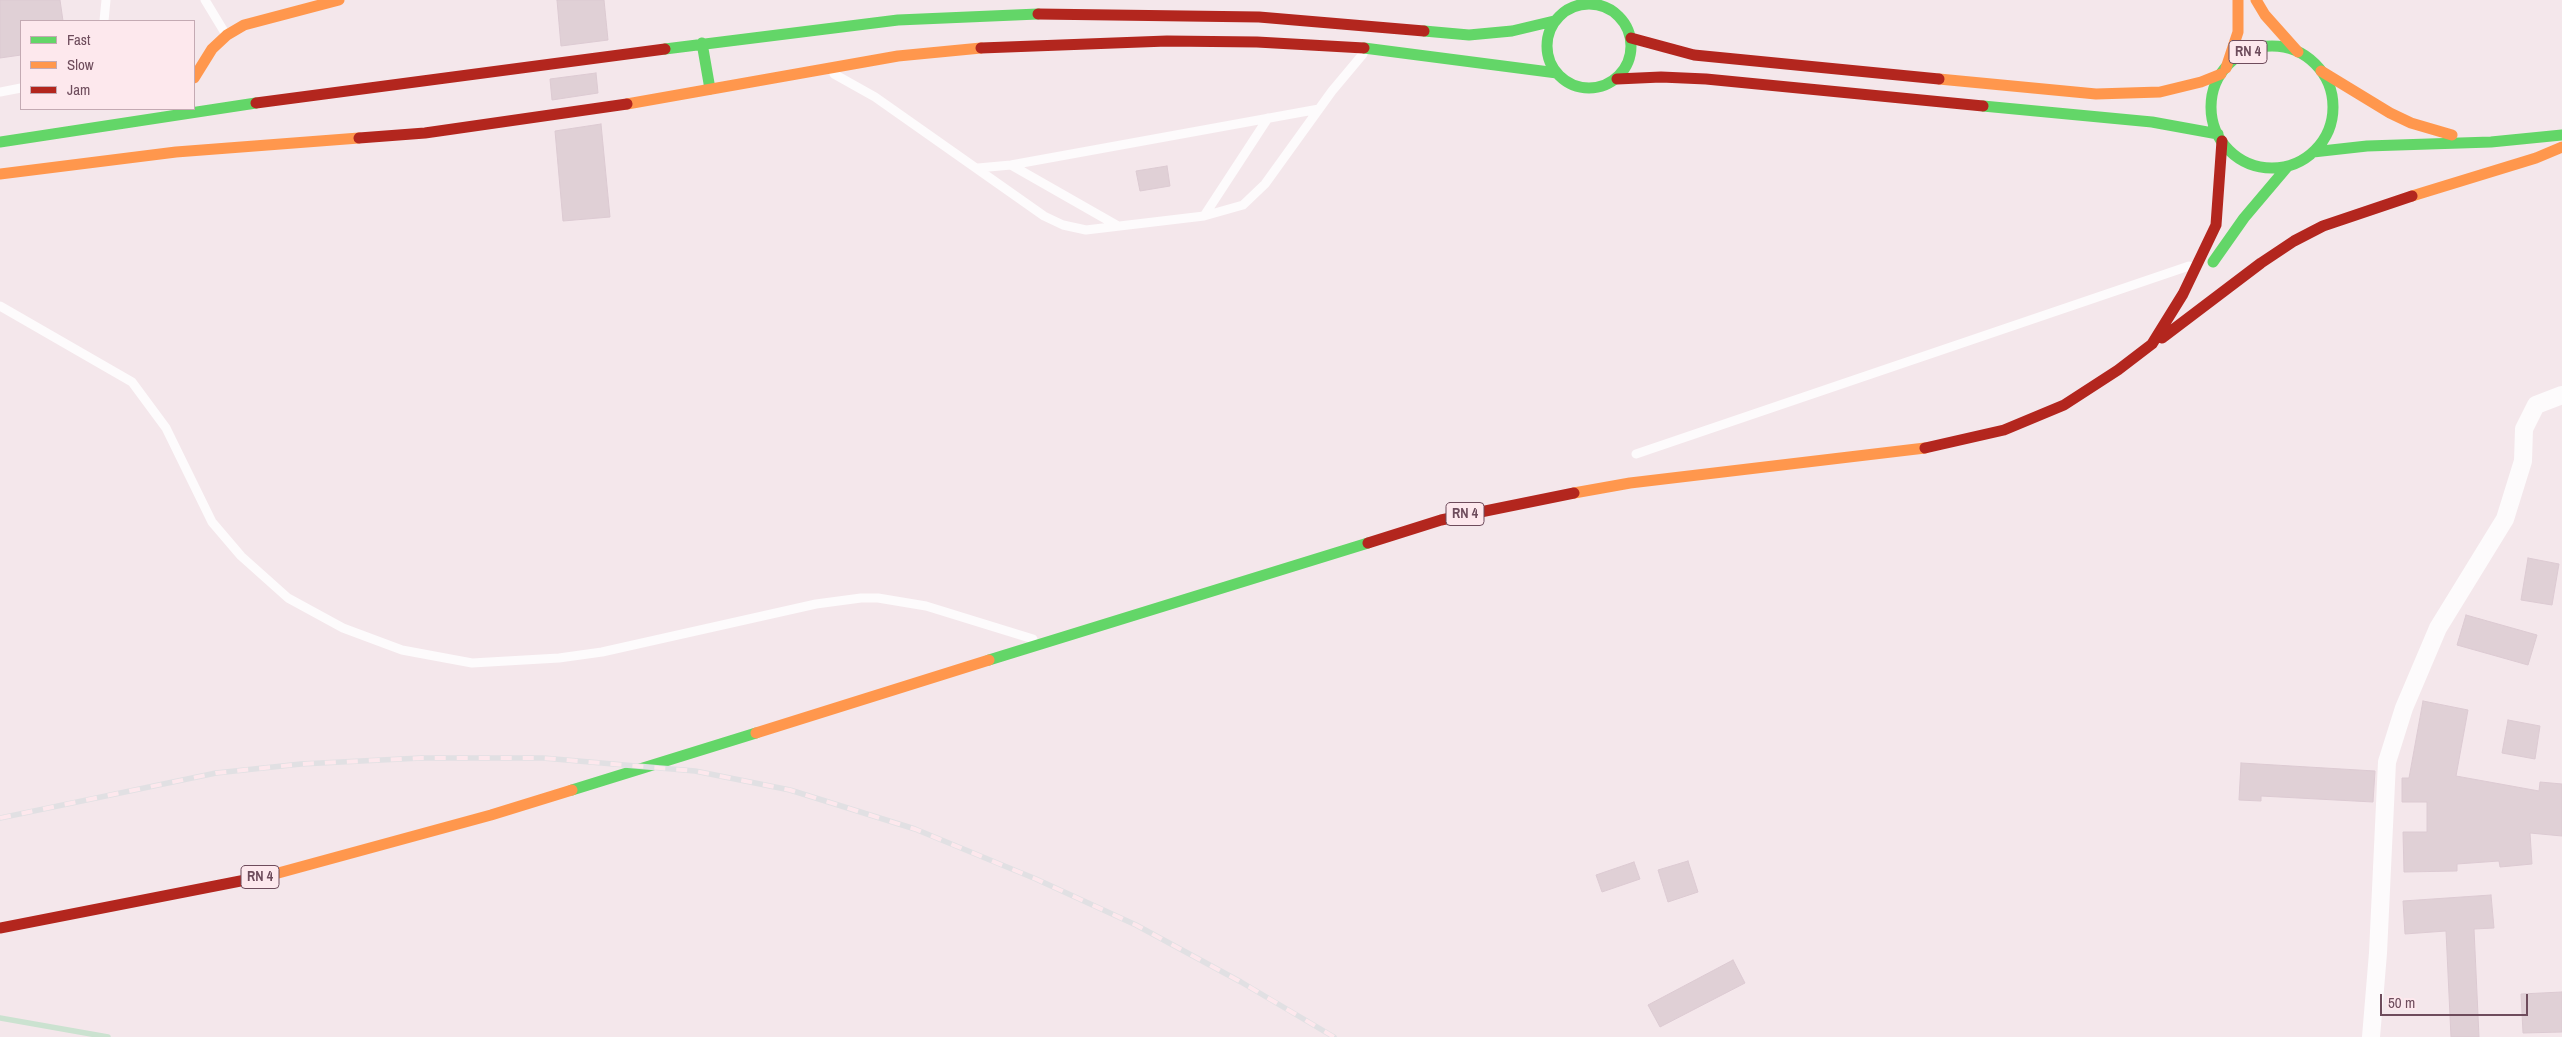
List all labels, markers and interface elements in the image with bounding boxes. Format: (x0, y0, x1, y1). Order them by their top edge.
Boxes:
legend (20, 20, 195, 110)
text: Fast (67, 29, 90, 50)
road number: RN 4 (2229, 41, 2267, 64)
text: Slow (67, 54, 94, 75)
text: Jam (67, 79, 90, 100)
road number: RN 4 (1446, 502, 1484, 526)
road number: RN 4 (241, 866, 279, 889)
scale bar (2382, 984, 2530, 1016)
text: 50 m (2388, 992, 2415, 1013)

